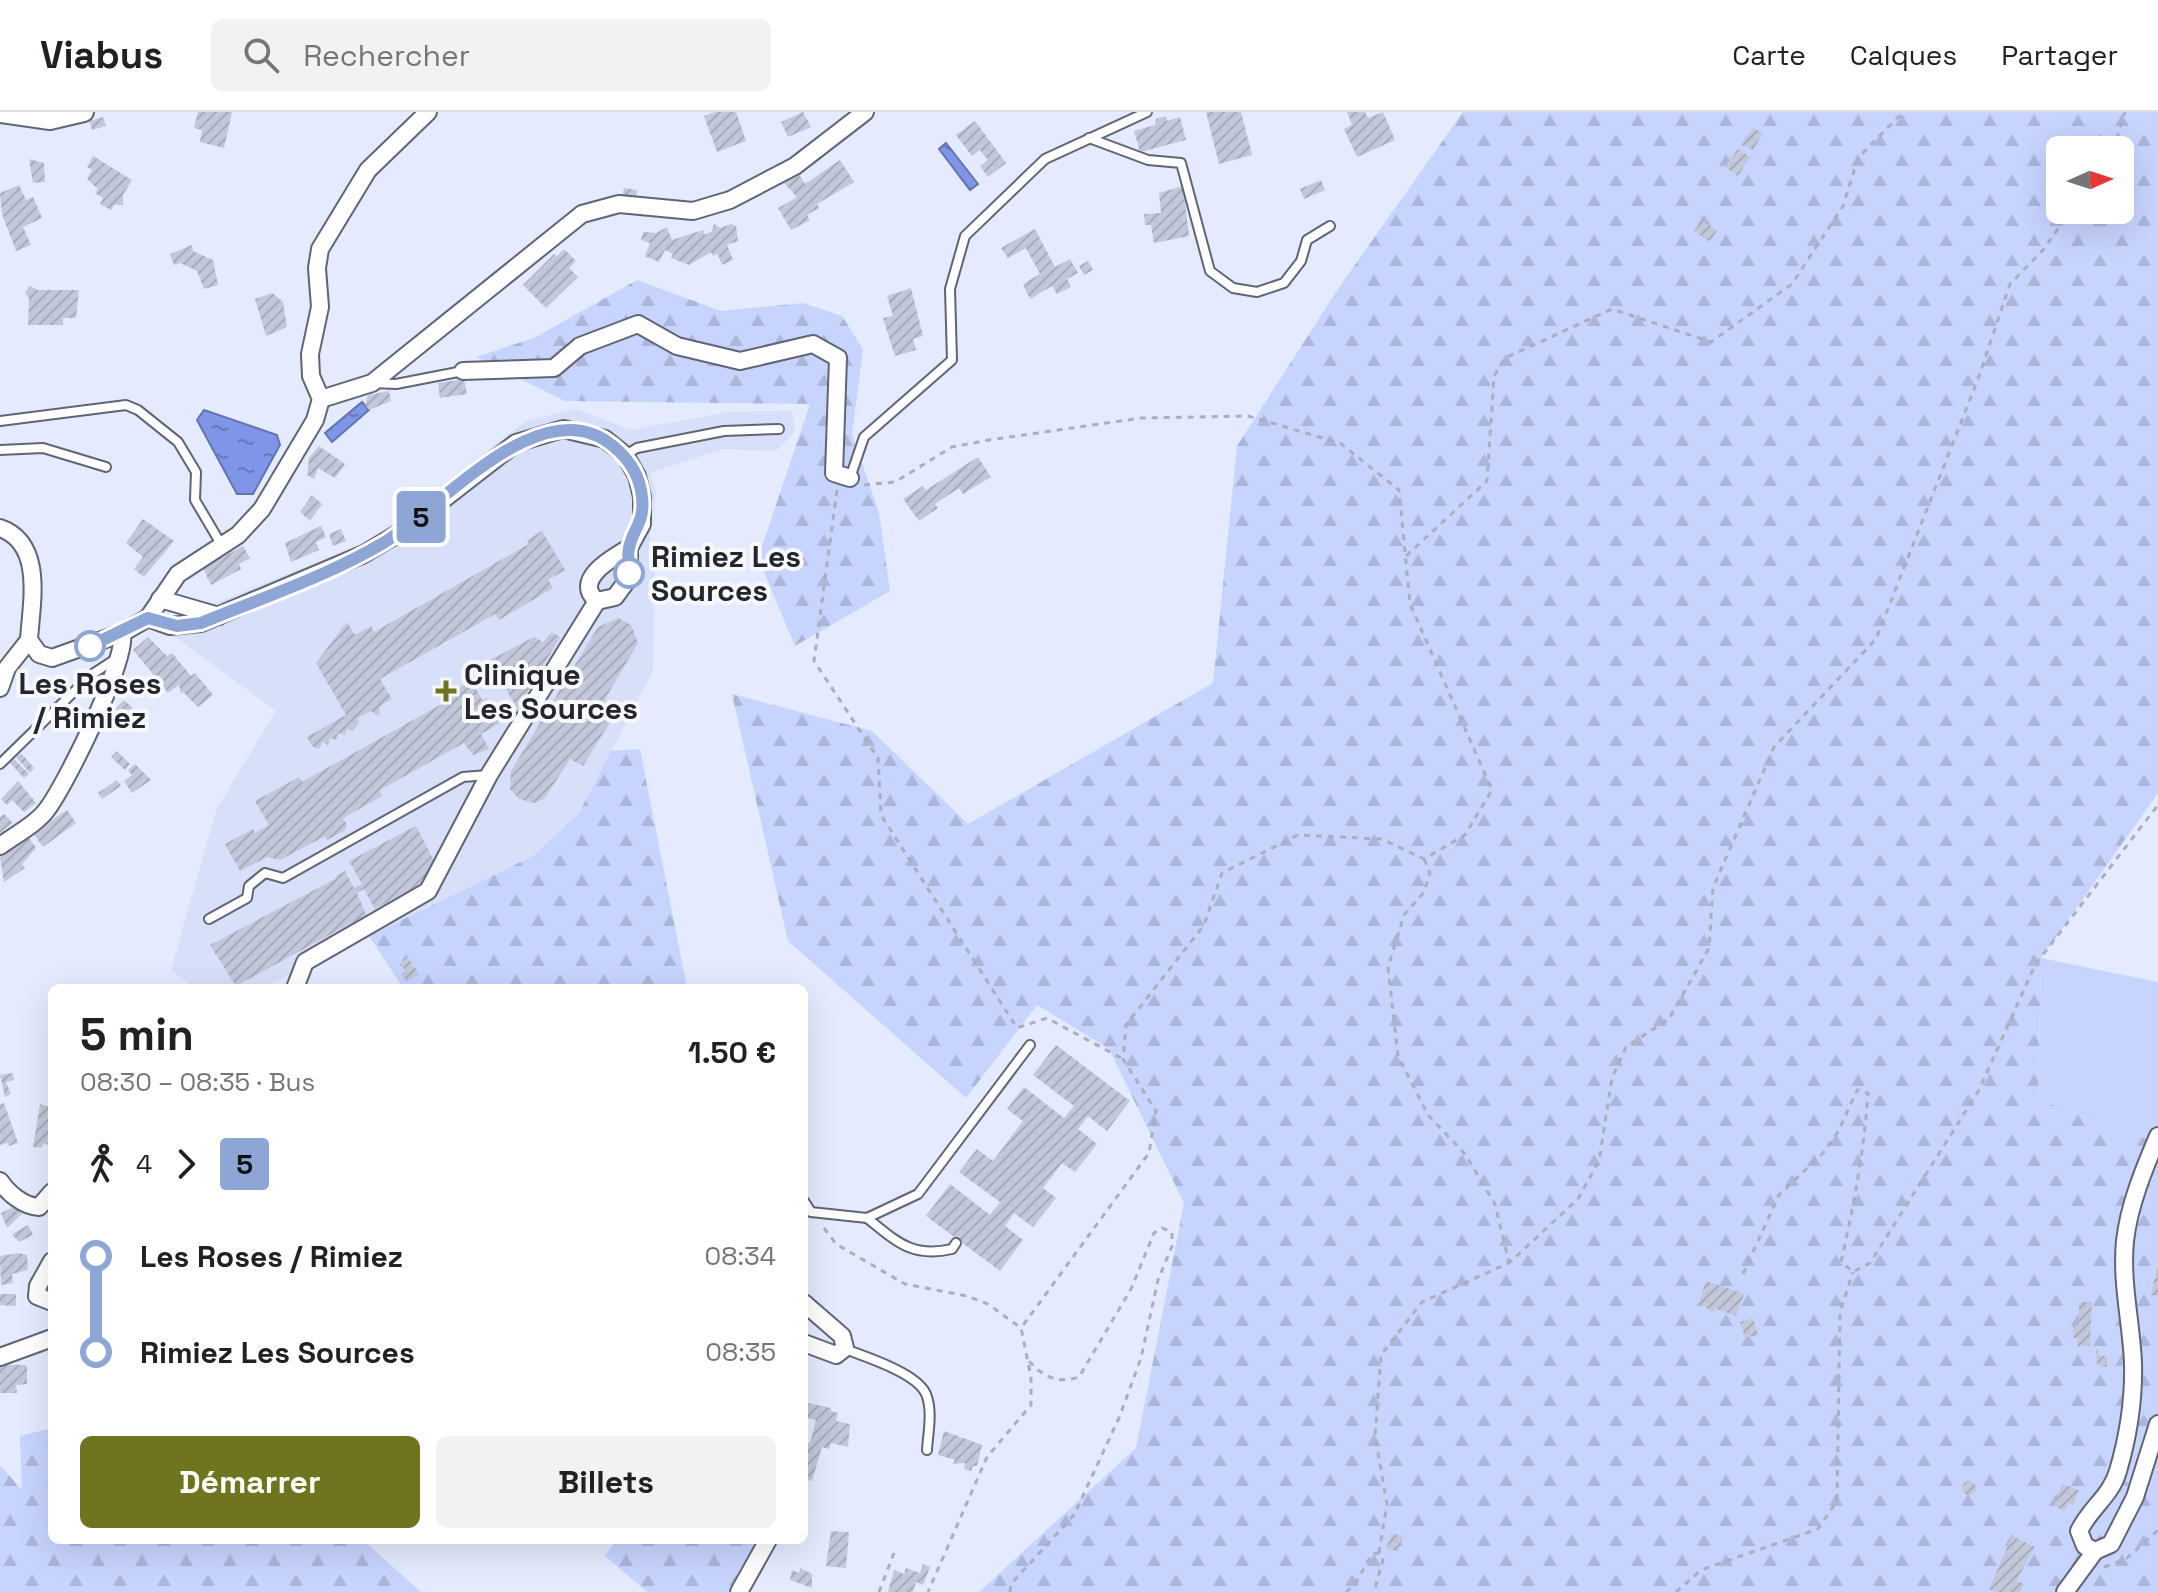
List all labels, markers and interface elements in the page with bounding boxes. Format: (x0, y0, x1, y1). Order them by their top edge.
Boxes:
search box (211, 19, 771, 91)
text: Viabus (40, 31, 163, 79)
icon: search (239, 33, 283, 77)
text: Rechercher (303, 36, 470, 75)
text: Carte (1732, 37, 1806, 73)
text: Calques (1850, 37, 1957, 73)
text: Partager (2001, 37, 2118, 73)
north arrow (2046, 136, 2134, 224)
map controls (2046, 136, 2134, 224)
line badge: 5 (395, 491, 447, 543)
text: 5 (413, 499, 429, 535)
place label: Rimiez Les Sources (651, 537, 801, 610)
marker: Rimiez Les Sources (614, 558, 644, 588)
marker: Les Roses / Rimiez (75, 631, 105, 661)
place label: Clinique Les Sources (464, 655, 638, 728)
place label: Les Roses / Rimiez (19, 664, 161, 737)
marker: Clinique Les Sources (435, 680, 457, 702)
text: 5 min (80, 1007, 194, 1063)
text: 1.50 € (688, 1033, 776, 1072)
text: 08:30 – 08:35 · Bus (80, 1065, 315, 1099)
icon: walk (80, 1142, 124, 1186)
icon: forward (164, 1142, 208, 1186)
text: 5 (236, 1146, 253, 1182)
text: 4 (136, 1147, 152, 1181)
text: Les Roses / Rimiez (140, 1237, 403, 1276)
text: 08:34 (705, 1239, 776, 1273)
text: Rimiez Les Sources (140, 1333, 415, 1372)
text: 08:35 (705, 1335, 776, 1369)
button: Démarrer (80, 1436, 420, 1528)
button: Billets (436, 1436, 776, 1528)

